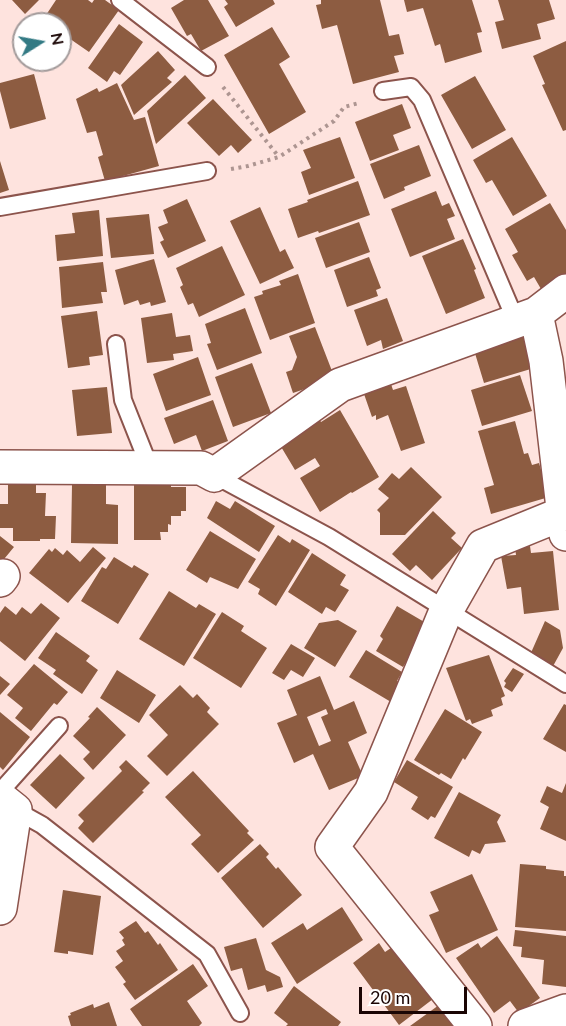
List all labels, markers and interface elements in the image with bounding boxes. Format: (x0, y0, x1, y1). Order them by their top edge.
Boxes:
north arrow (12, 12, 72, 72)
text: N (48, 31, 69, 47)
scale bar (362, 975, 470, 1013)
text: 20 m (370, 986, 410, 1008)

